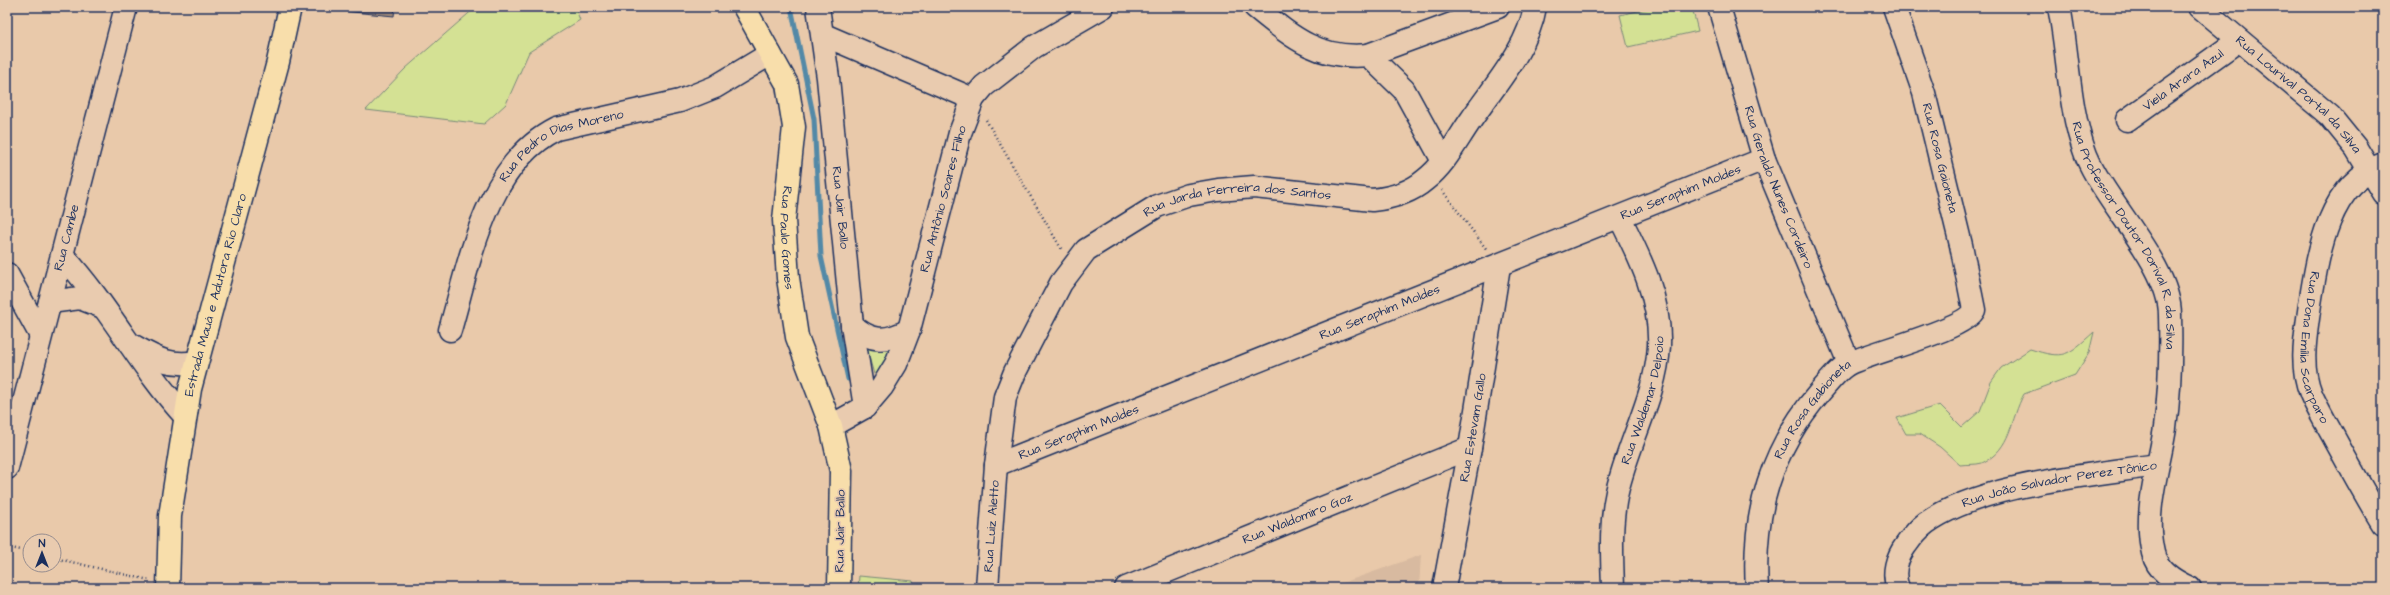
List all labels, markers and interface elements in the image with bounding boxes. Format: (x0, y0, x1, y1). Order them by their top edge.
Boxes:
street label: Rua Lourival Portal da Silva (2232, 31, 2366, 157)
street label: Viela Arara Azul (2139, 45, 2227, 115)
street label: Rua Rosa Gaioneta (1918, 101, 1962, 215)
street label: Rua Geraldo Nunes Cordeiro (1740, 104, 1818, 272)
street label: Rua Pedro Dias Moreno (495, 105, 626, 185)
street label: Rua Professor Doutor Dorival R. da Silva (2067, 120, 2179, 350)
street label: Rua Antônio Soares Filho (915, 122, 971, 274)
street label: Rua Seraphim Moldes (1618, 160, 1744, 224)
street label: Rua Jair Ballo (828, 166, 854, 251)
street label: Rua Jarda Ferreira dos Santos (1140, 178, 1333, 221)
street label: Rua Paulo Gomes (775, 185, 799, 291)
street label: Estrada Mauá e Adutora Rio Claro (180, 191, 251, 398)
street label: Rua Cambe (49, 202, 84, 273)
street label: Rua Dona Emília Scarparo (2295, 270, 2334, 427)
street label: Rua Seraphim Moldes (1317, 280, 1443, 344)
street label: Rua Waldemar Delpoio (1616, 335, 1668, 467)
street label: Rua Rosa Gabioneta (1770, 355, 1855, 462)
street label: Rua Estevam Gallo (1455, 371, 1491, 483)
street label: Rua Seraphim Moldes (1016, 400, 1142, 464)
street label: Rua João Salvador Perez Tônico (1959, 456, 2159, 512)
street label: Rua Luiz Aletto (979, 479, 1004, 573)
street label: Rua Waldomiro Goz (1240, 488, 1356, 549)
street label: Rua Jair Ballo (830, 489, 850, 573)
north arrow (22, 533, 62, 573)
text: N (39, 536, 46, 551)

